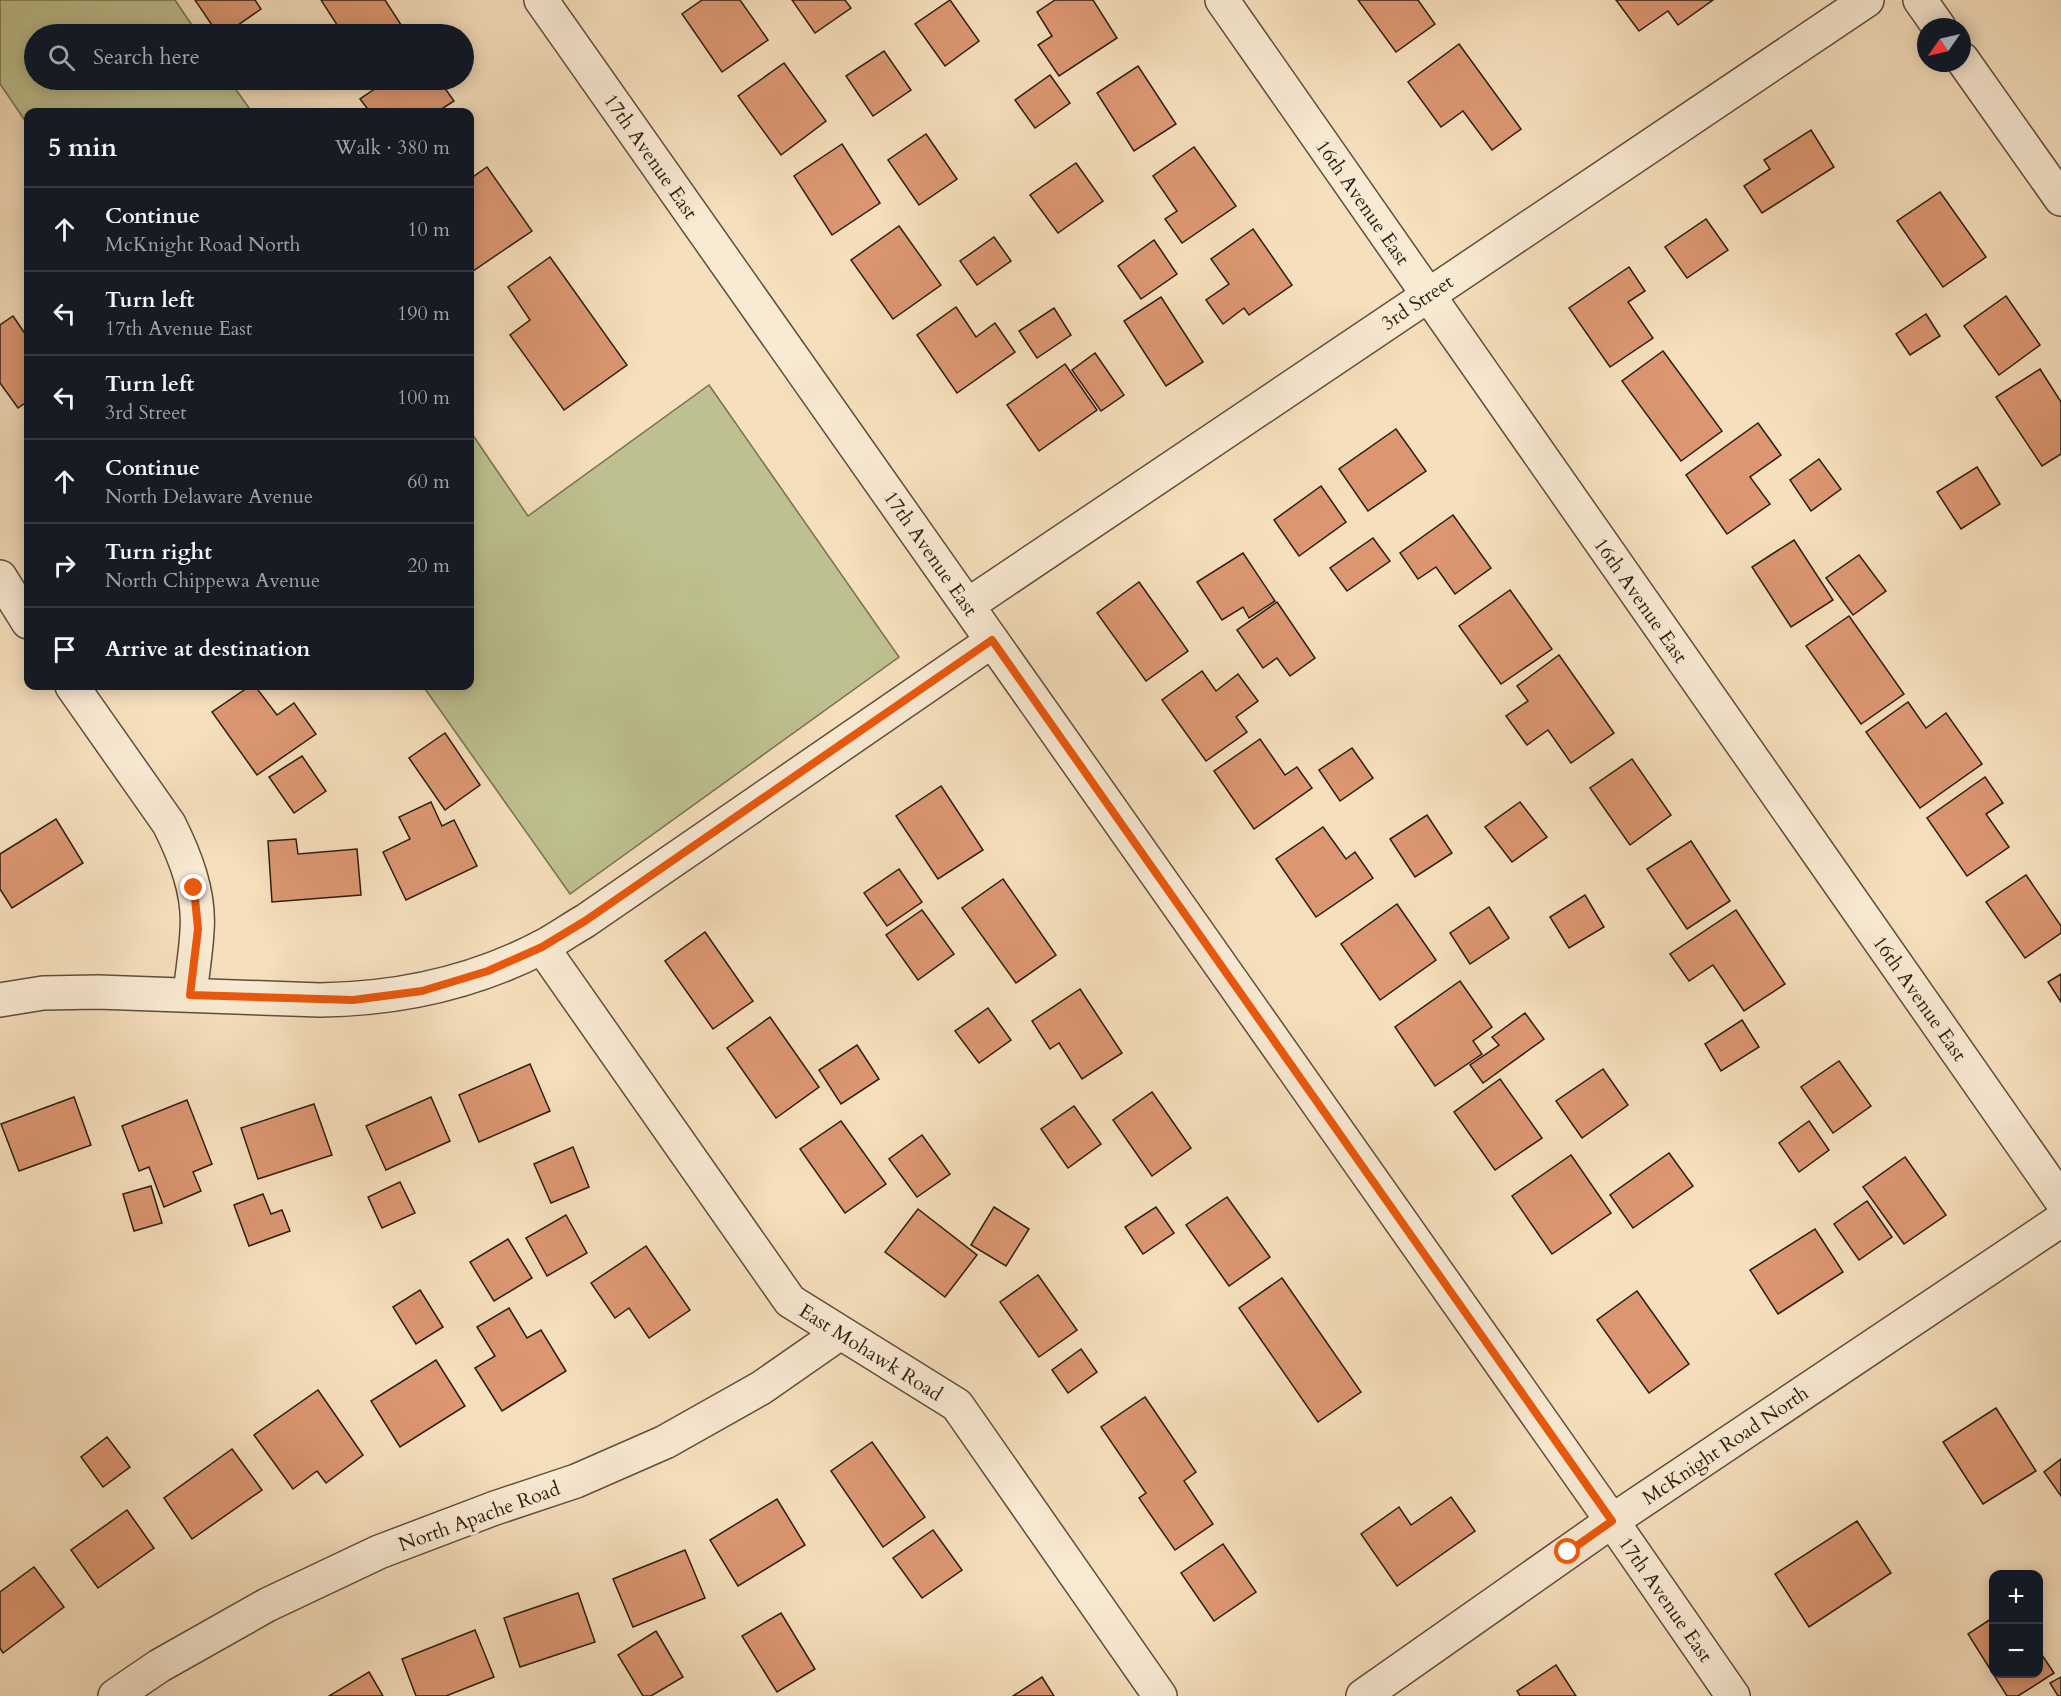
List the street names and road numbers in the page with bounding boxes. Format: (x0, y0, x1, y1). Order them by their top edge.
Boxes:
street label: 17th Avenue East (597, 88, 704, 225)
street label: 16th Avenue East (1309, 134, 1416, 271)
street label: 3rd Street (1376, 268, 1459, 336)
street label: 17th Avenue East (877, 485, 984, 622)
street label: 16th Avenue East (1587, 532, 1694, 669)
street label: 16th Avenue East (1866, 930, 1973, 1067)
street label: East Mohawk Road (794, 1297, 948, 1408)
street label: McKnight Road North (1637, 1380, 1814, 1511)
street label: North Apache Road (395, 1475, 564, 1558)
street label: 17th Avenue East (1612, 1531, 1719, 1668)

